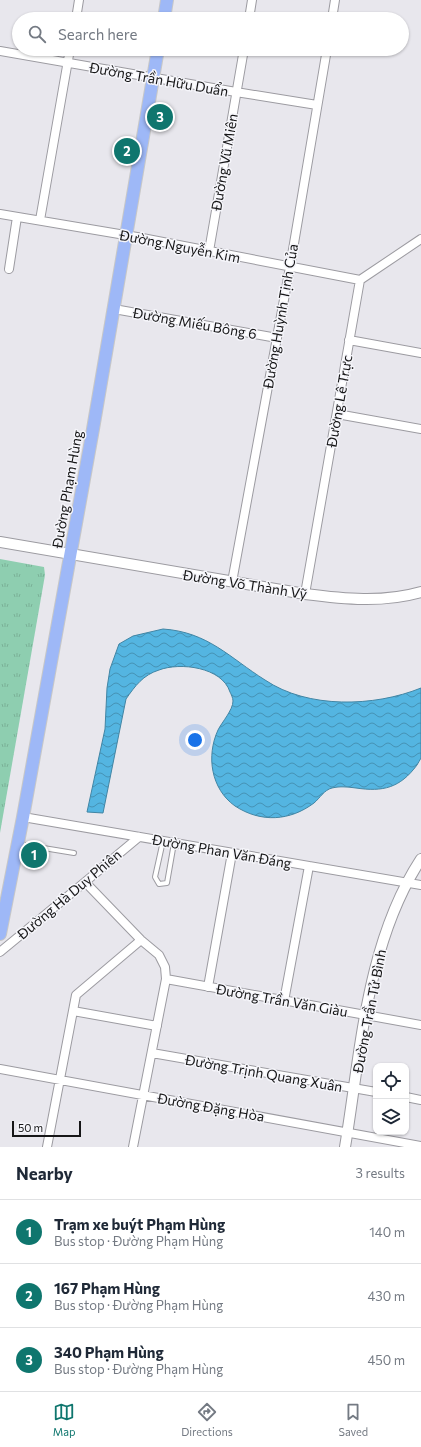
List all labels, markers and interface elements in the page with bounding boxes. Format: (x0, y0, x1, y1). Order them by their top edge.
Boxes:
search box (12, 12, 409, 56)
icon: search (26, 23, 48, 45)
text: Search here (58, 25, 137, 43)
street label: Đường Trần Hữu Duẩn (87, 58, 230, 100)
pin: 3 (147, 102, 173, 132)
street label: Đường Vũ Miên (207, 112, 241, 213)
pin: 2 (114, 136, 140, 166)
street label: Đường Nguyễn Kim (117, 226, 242, 266)
street label: Đường Huỳnh Tịnh Của (259, 242, 301, 391)
street label: Đường Miếu Bông 6 (131, 304, 258, 342)
street label: Đường Lê Trực (322, 353, 356, 450)
street label: Đường Phạm Hùng (48, 428, 86, 550)
street label: Đường Võ Thành Vỹ (181, 566, 308, 602)
your location (185, 730, 205, 750)
street label: Đường Phan Văn Đáng (150, 830, 293, 872)
pin: 1 (21, 840, 47, 870)
street label: Đường Hà Duy Phiên (13, 846, 124, 943)
street label: Đường Trần Tử Bình (348, 948, 389, 1075)
street label: Đường Trần Văn Giàu (214, 980, 349, 1020)
street label: Đường Trịnh Quang Xuân (183, 1051, 344, 1095)
map controls (373, 1063, 409, 1135)
button: locate (373, 1063, 409, 1099)
street label: Đường Đặng Hòa (155, 1089, 266, 1125)
button: layers (373, 1099, 409, 1135)
scale bar (12, 1119, 81, 1138)
text: 50 m (18, 1121, 43, 1134)
text: Nearby (16, 1163, 73, 1184)
text: 3 results (356, 1165, 405, 1181)
text: Trạm xe buýt Phạm Hùng (54, 1215, 225, 1233)
text: 1 (26, 1224, 32, 1240)
text: 140 m (369, 1224, 405, 1240)
text: Bus stop · Đường Phạm Hùng (54, 1233, 223, 1249)
text: 167 Phạm Hùng (54, 1279, 160, 1297)
text: 2 (25, 1288, 33, 1304)
text: 430 m (367, 1288, 405, 1304)
text: Bus stop · Đường Phạm Hùng (54, 1297, 223, 1313)
text: 340 Phạm Hùng (54, 1343, 164, 1361)
text: 3 (25, 1352, 33, 1368)
text: 450 m (367, 1352, 405, 1368)
text: Bus stop · Đường Phạm Hùng (54, 1361, 223, 1377)
tab: Map (53, 1401, 76, 1438)
tab: Directions (181, 1401, 233, 1438)
tab: Saved (338, 1401, 368, 1438)

